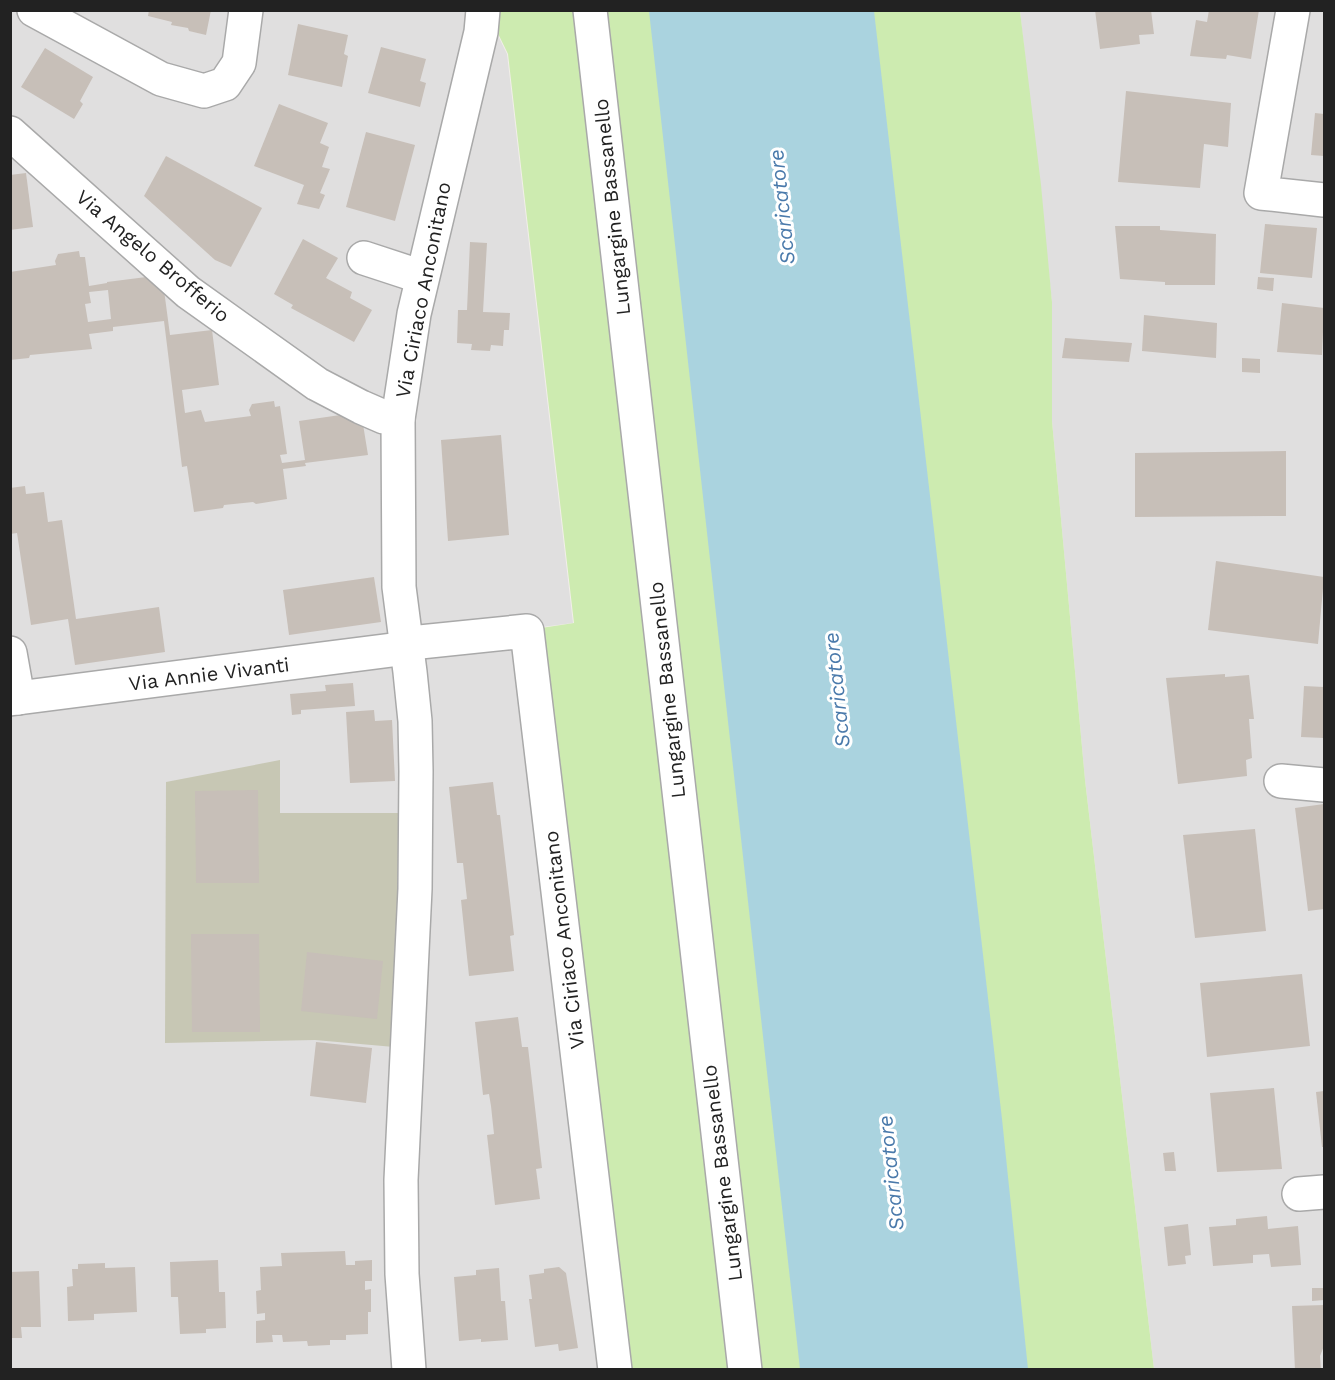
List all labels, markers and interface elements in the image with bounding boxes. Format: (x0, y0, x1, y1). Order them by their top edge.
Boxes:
street label: Lungargine Bassanello (589, 97, 635, 317)
water label: Scaricatore (763, 148, 800, 266)
street label: Via Ciriaco Anconitano (390, 180, 456, 400)
street label: Via Angelo Brofferio (71, 185, 235, 327)
street label: Lungargine Bassanello (644, 580, 690, 800)
water label: Scaricatore (818, 631, 855, 749)
street label: Via Annie Vivanti (127, 652, 291, 696)
street label: Via Ciriaco Anconitano (539, 830, 589, 1050)
street label: Lungargine Bassanello (697, 1063, 747, 1283)
water label: Scaricatore (872, 1114, 909, 1232)

